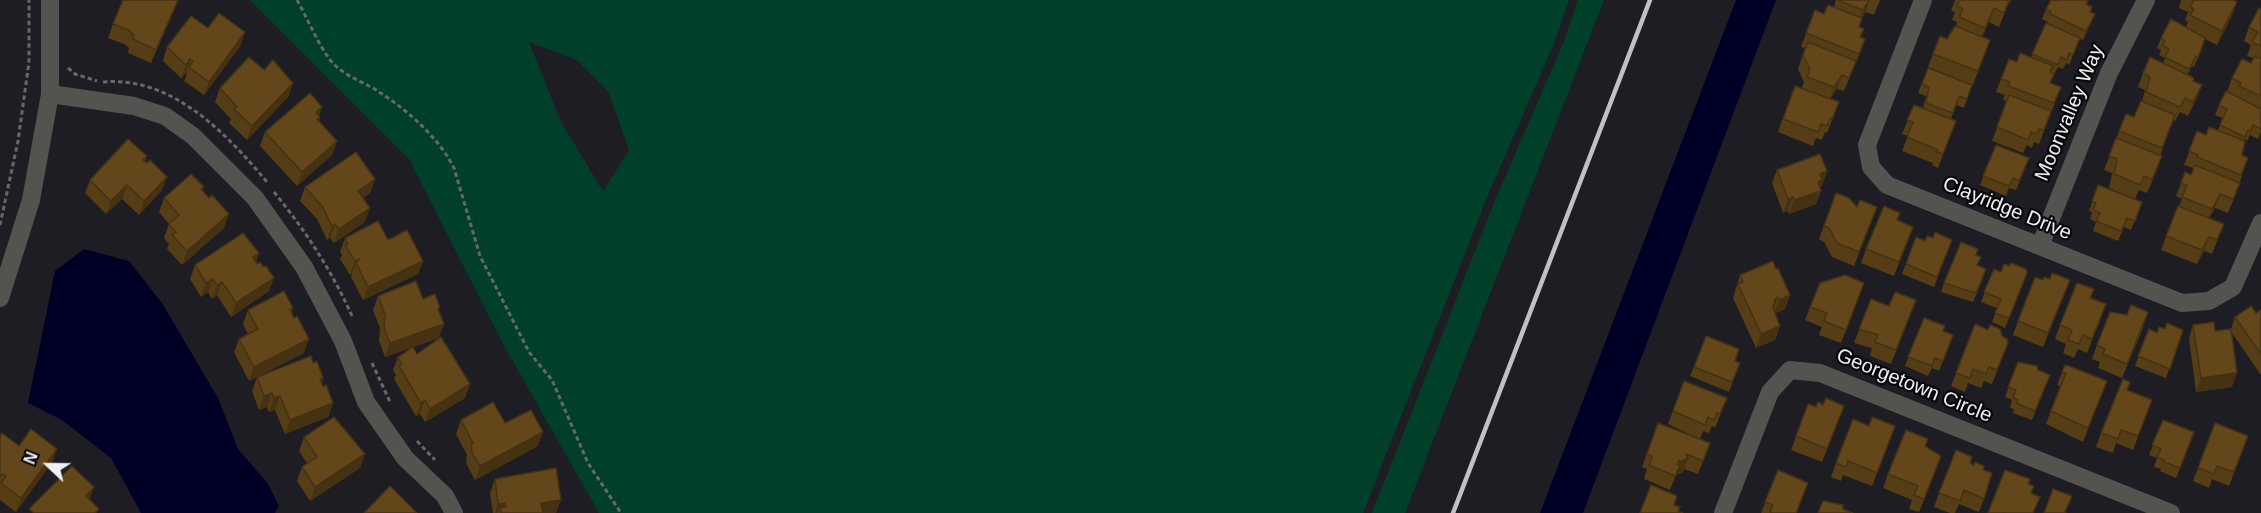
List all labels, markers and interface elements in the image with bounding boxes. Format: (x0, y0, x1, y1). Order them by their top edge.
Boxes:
street label: Moonvalley Way (2030, 41, 2110, 185)
street label: Clayridge Drive (1939, 172, 2075, 246)
street label: Georgetown Circle (1833, 344, 1995, 428)
north arrow (18, 435, 78, 495)
text: N (21, 450, 41, 467)

